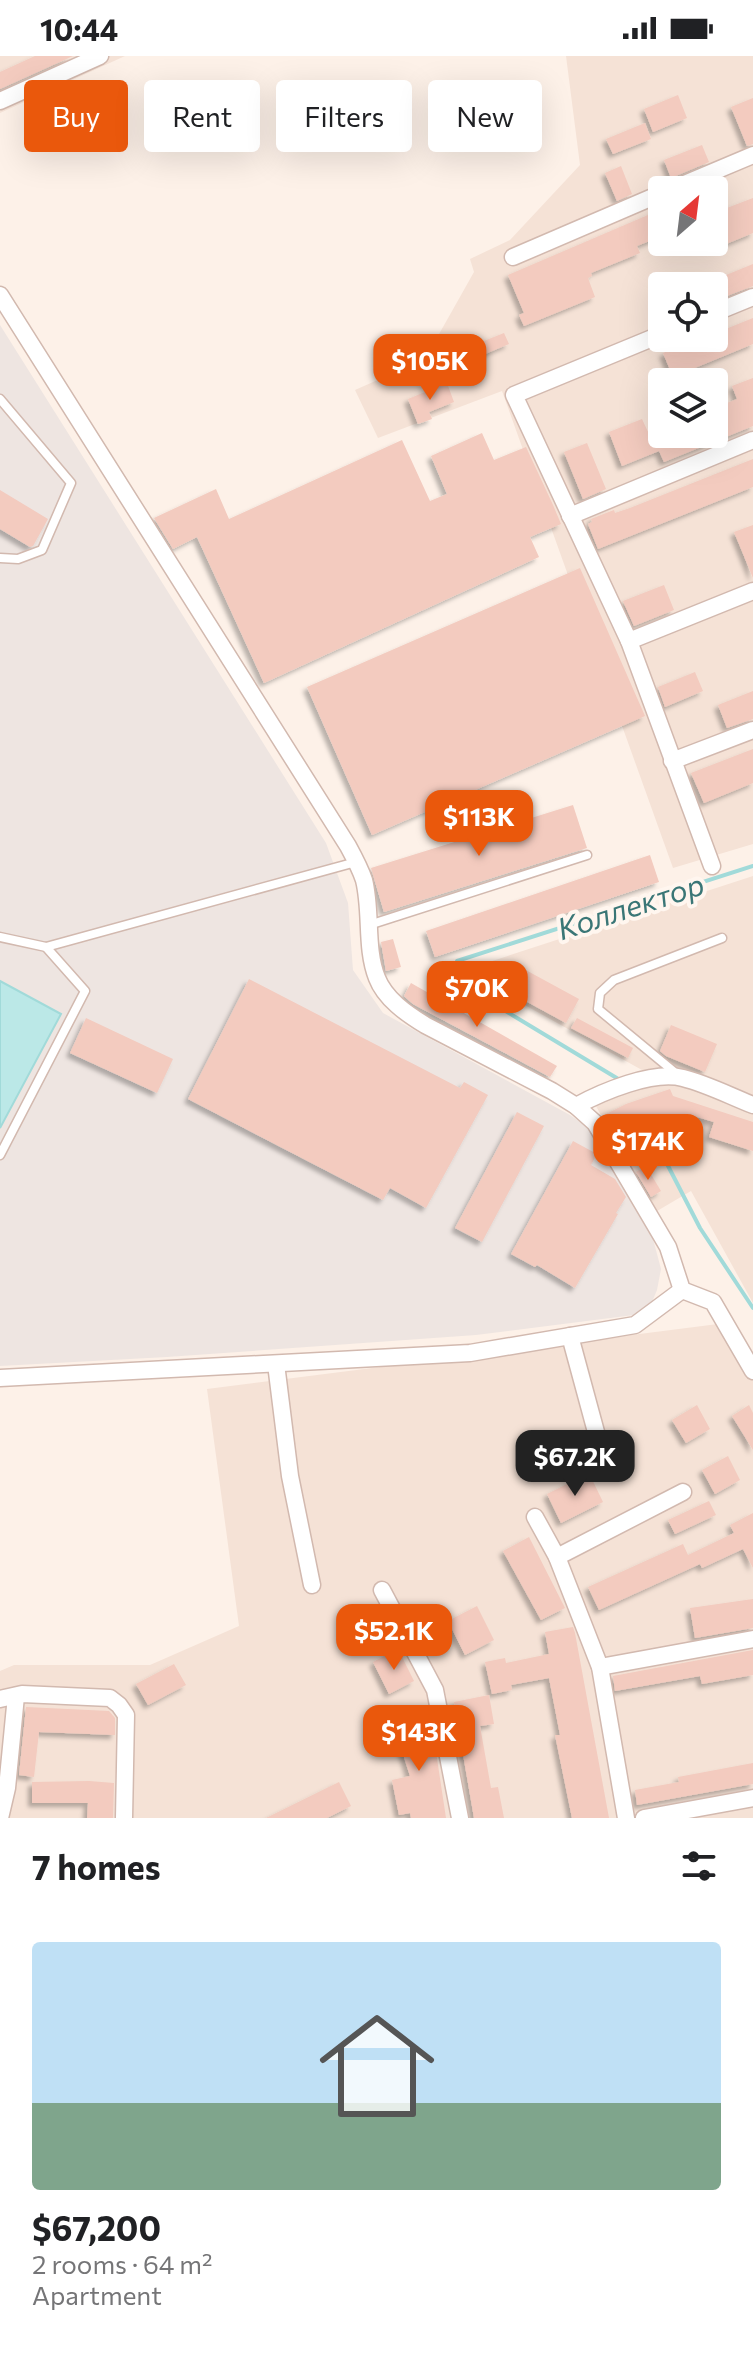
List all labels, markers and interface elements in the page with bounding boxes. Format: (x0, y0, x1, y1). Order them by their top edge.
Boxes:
text: 10:44 (40, 10, 118, 47)
chip: Buy (24, 80, 128, 152)
chip: Rent (144, 80, 260, 152)
chip: Filters (276, 80, 412, 152)
chip: New (428, 80, 542, 152)
north arrow (648, 176, 728, 256)
map controls (648, 176, 728, 448)
button: locate (648, 272, 728, 352)
pin: $105K (374, 334, 486, 402)
text: $105K (391, 344, 469, 375)
button: layers (648, 368, 728, 448)
pin: $113K (423, 790, 535, 858)
text: $113K (443, 800, 515, 831)
water label: Коллектор (552, 864, 708, 946)
pin: $70K (430, 961, 524, 1029)
text: $70K (445, 971, 509, 1002)
pin: $174K (592, 1114, 704, 1182)
text: $174K (611, 1124, 685, 1155)
pin: $67.2K (510, 1430, 640, 1498)
text: $67.2K (534, 1440, 616, 1471)
pin: $52.1K (329, 1604, 459, 1672)
text: $52.1K (354, 1614, 434, 1645)
pin: $143K (363, 1705, 475, 1773)
text: $143K (381, 1715, 457, 1746)
icon: filters (677, 1844, 721, 1888)
text: 7 homes (32, 1845, 161, 1887)
icon: home (305, 1994, 449, 2138)
text: $67,200 (32, 2206, 161, 2248)
text: 2 rooms · 64 m² (32, 2248, 213, 2279)
text: Apartment (32, 2279, 162, 2310)

